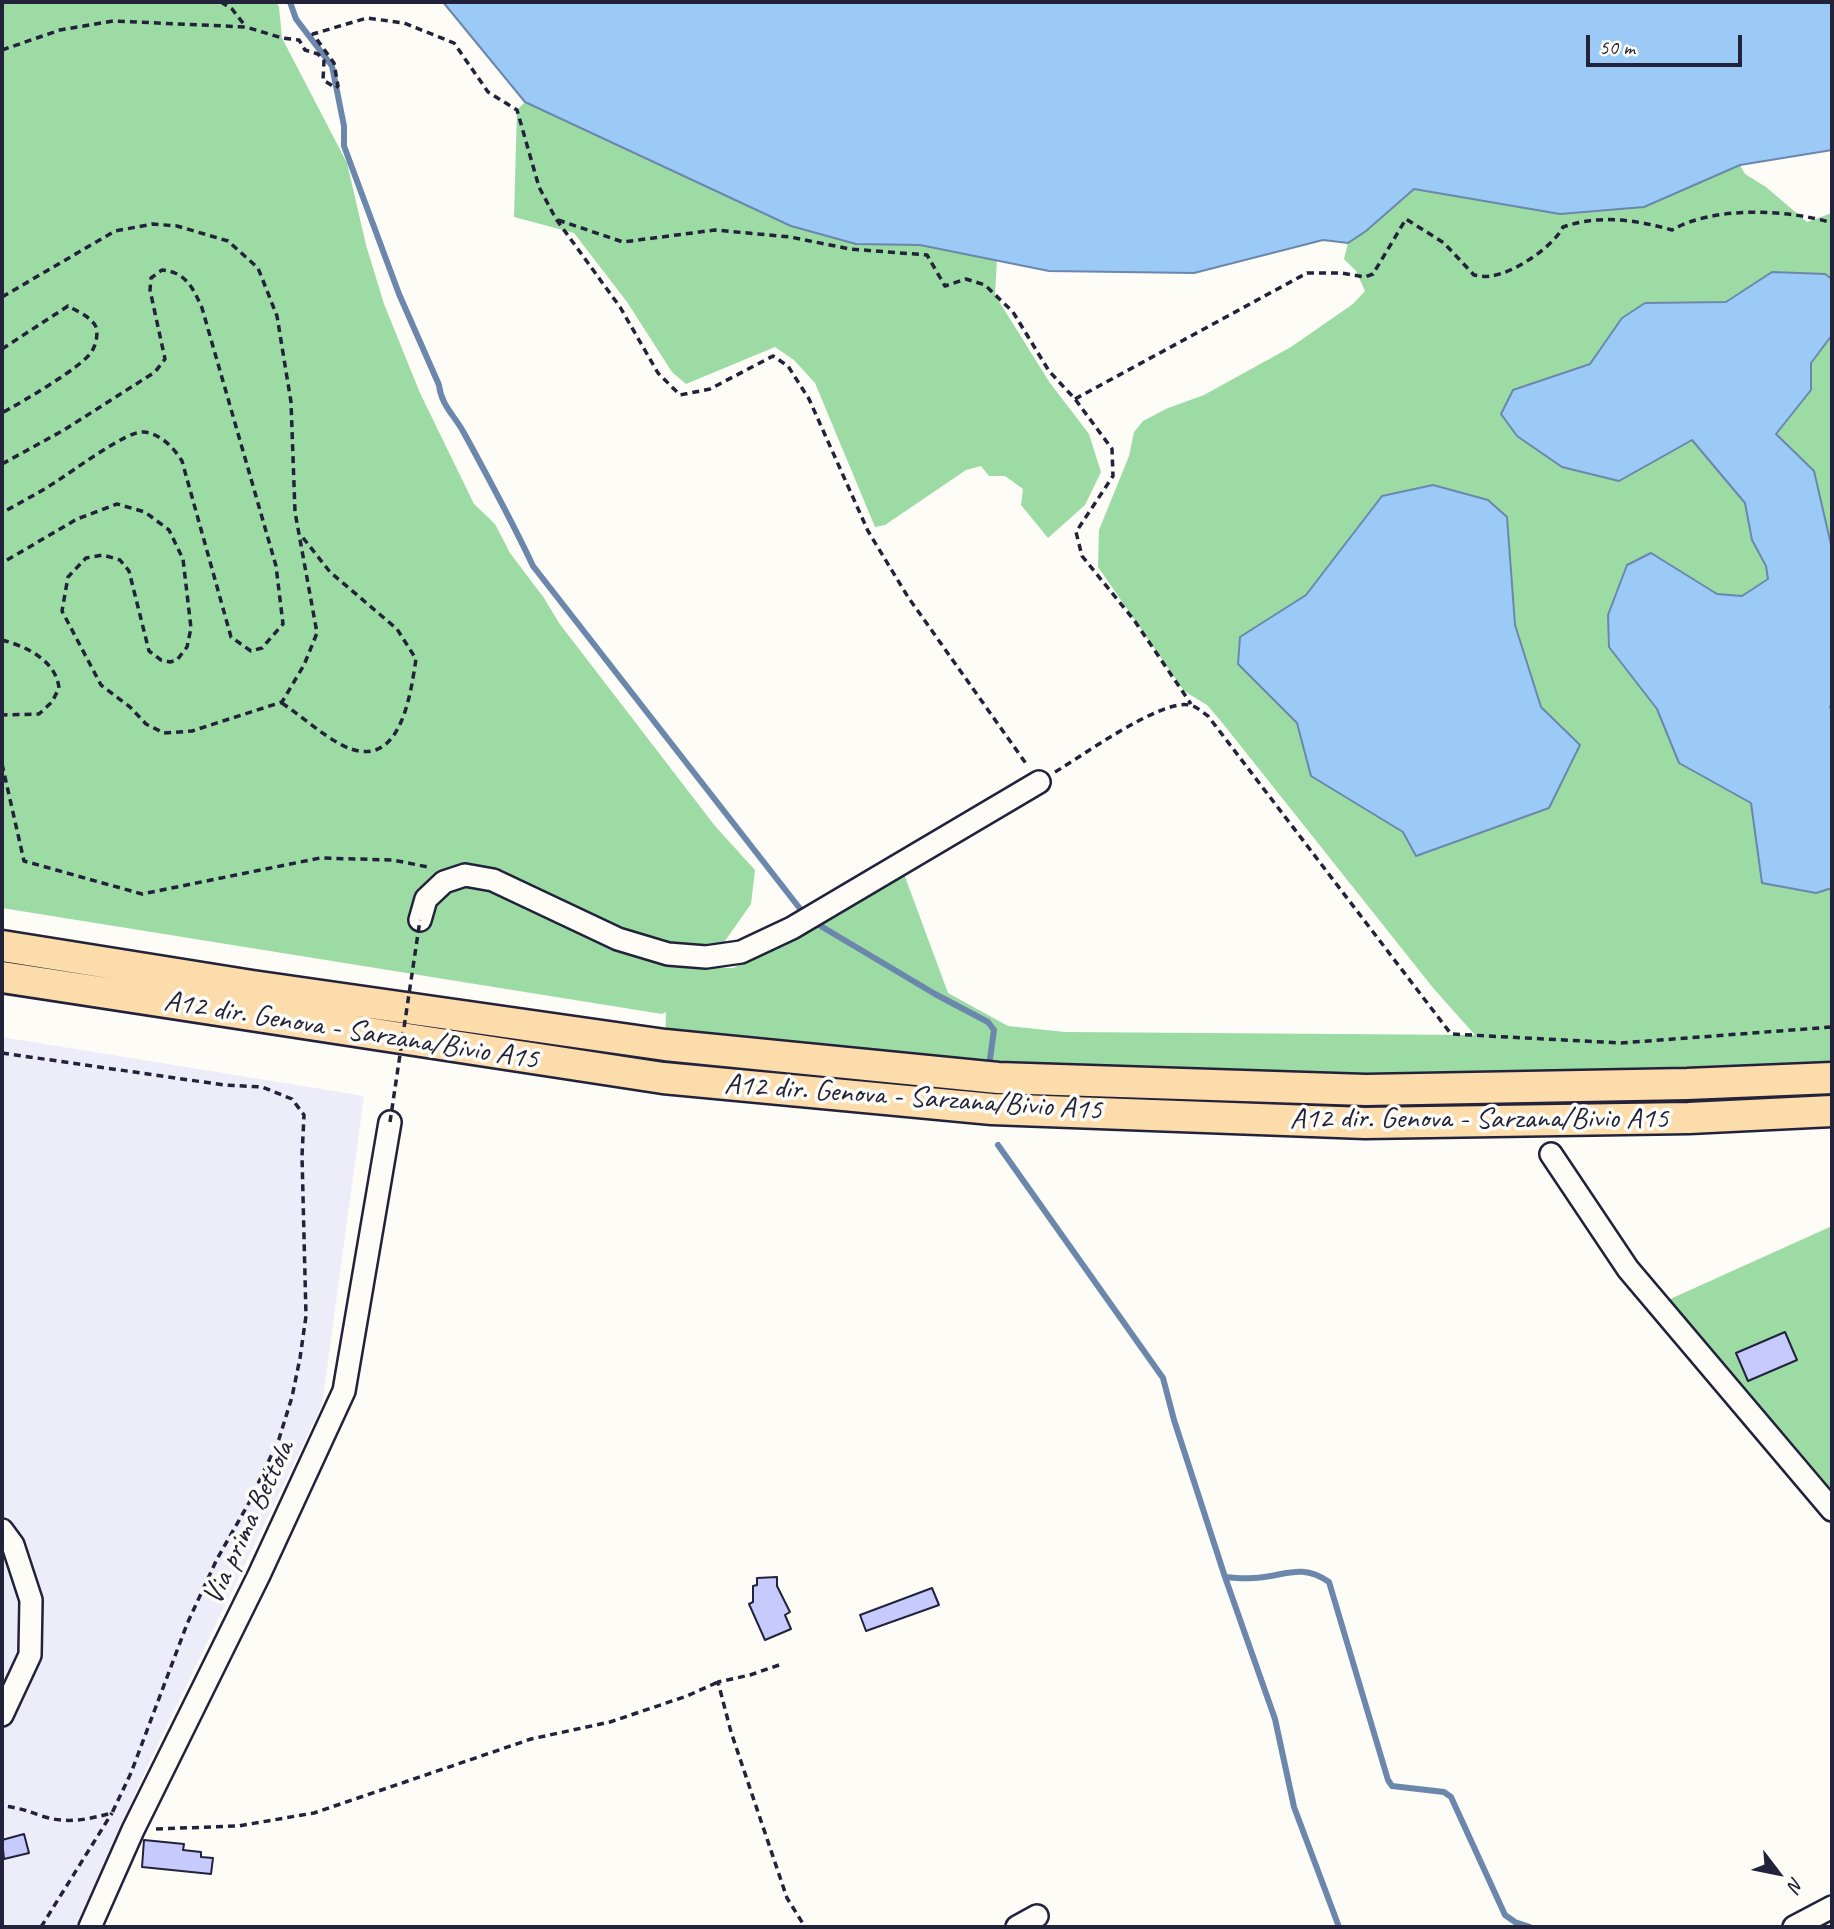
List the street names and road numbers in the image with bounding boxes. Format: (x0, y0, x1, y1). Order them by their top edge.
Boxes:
street label: A12 dir. Genova - Sarzana/Bivio A15 (161, 984, 541, 1078)
street label: A12 dir. Genova - Sarzana/Bivio A15 (723, 1067, 1103, 1129)
street label: A12 dir. Genova - Sarzana/Bivio A15 (1290, 1101, 1668, 1137)
street label: Via prima Bettola (195, 1435, 303, 1611)

